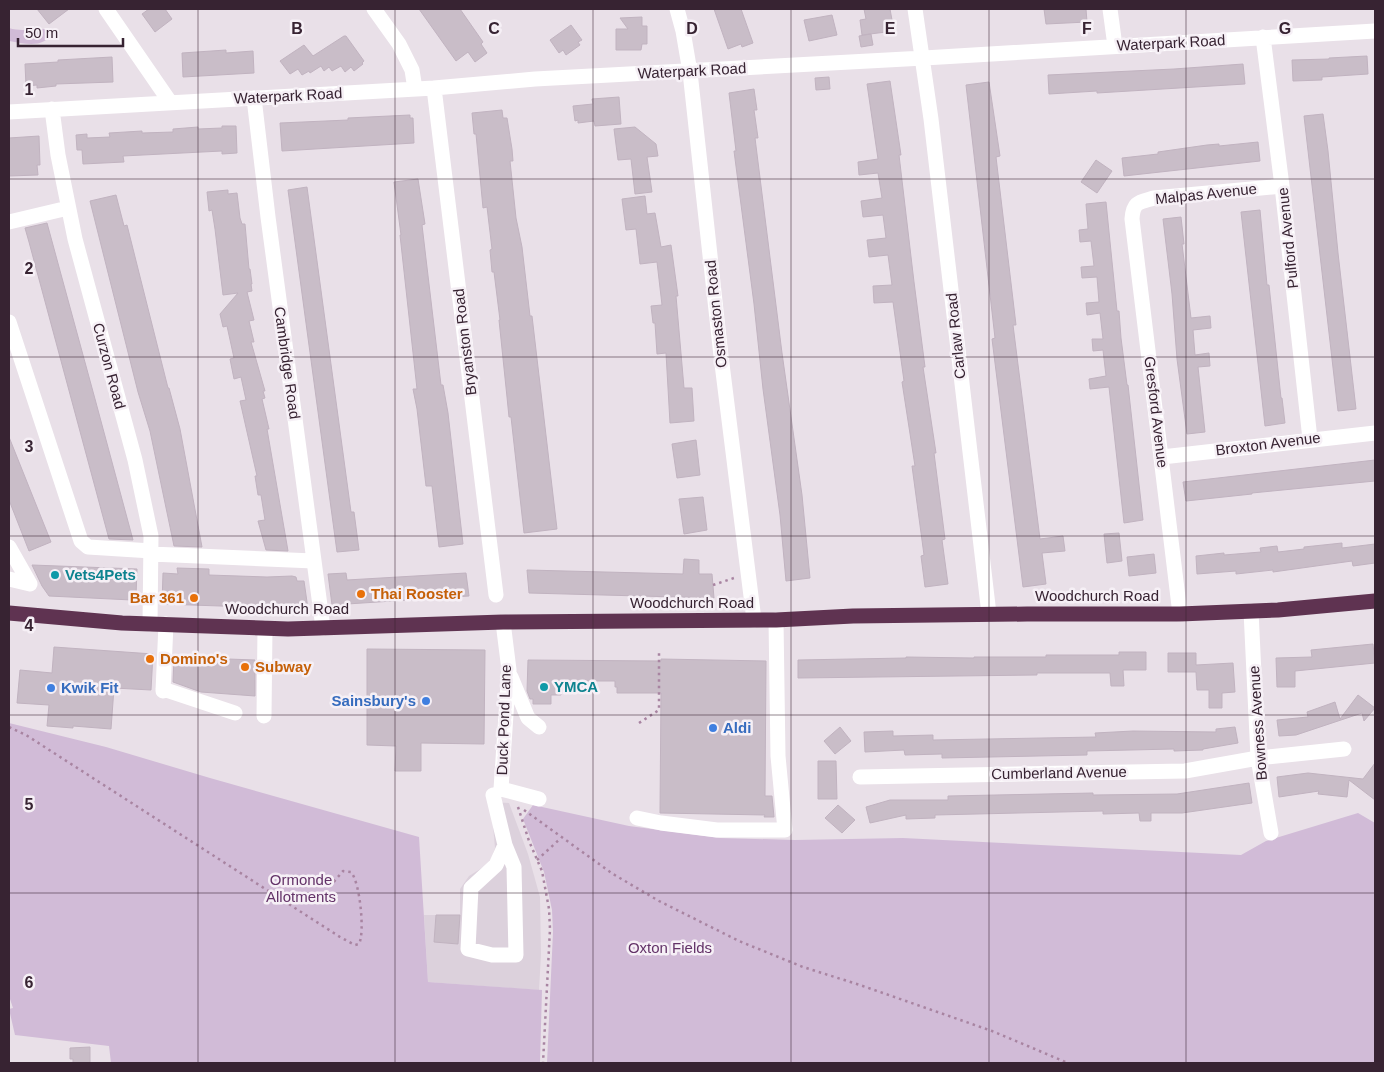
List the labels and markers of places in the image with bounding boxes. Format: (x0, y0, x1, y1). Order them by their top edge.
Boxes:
place label: Vets4Pets (65, 566, 136, 583)
marker: Vets4Pets (49, 569, 61, 581)
place label: Thai Rooster (371, 585, 463, 602)
marker: Thai Rooster (355, 588, 367, 600)
place label: Bar 361 (130, 589, 184, 606)
marker: Bar 361 (188, 592, 200, 604)
place label: Domino's (160, 650, 228, 667)
marker: Domino's (144, 653, 156, 665)
place label: Subway (255, 658, 312, 675)
marker: Subway (239, 661, 251, 673)
place label: YMCA (554, 678, 598, 695)
place label: Kwik Fit (61, 679, 119, 696)
marker: YMCA (538, 681, 550, 693)
marker: Kwik Fit (45, 682, 57, 694)
place label: Sainsbury's (332, 692, 416, 709)
marker: Sainsbury's (420, 695, 432, 707)
place label: Aldi (723, 719, 751, 736)
marker: Aldi (707, 722, 719, 734)

